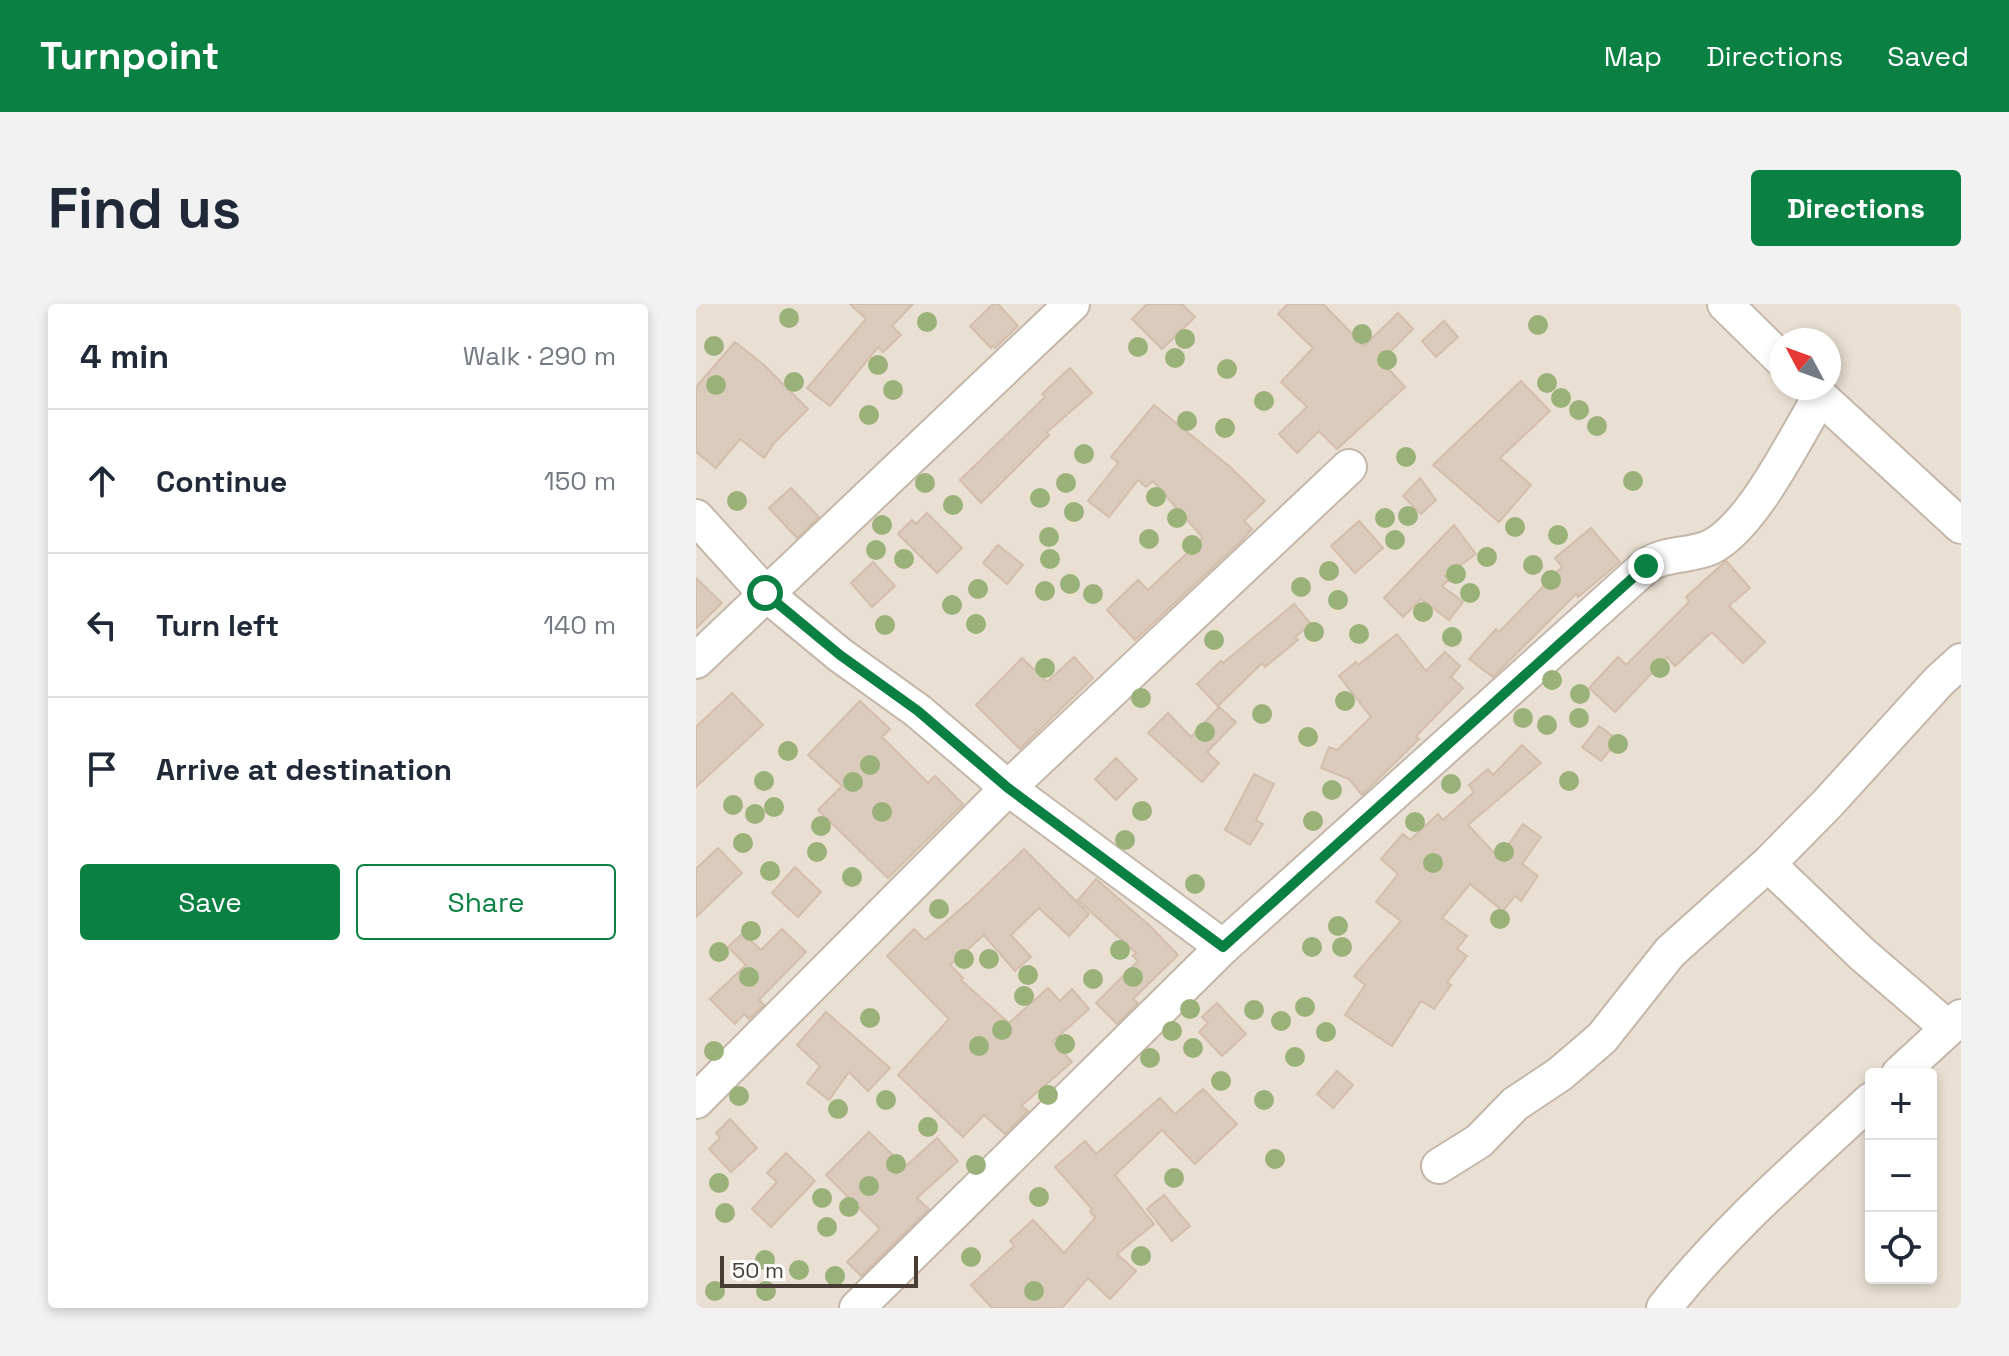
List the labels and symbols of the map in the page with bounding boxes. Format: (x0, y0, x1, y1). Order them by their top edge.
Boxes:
north arrow (1769, 328, 1841, 400)
route end (1628, 548, 1664, 584)
route start (747, 575, 783, 611)
scale bar (720, 1252, 918, 1288)

